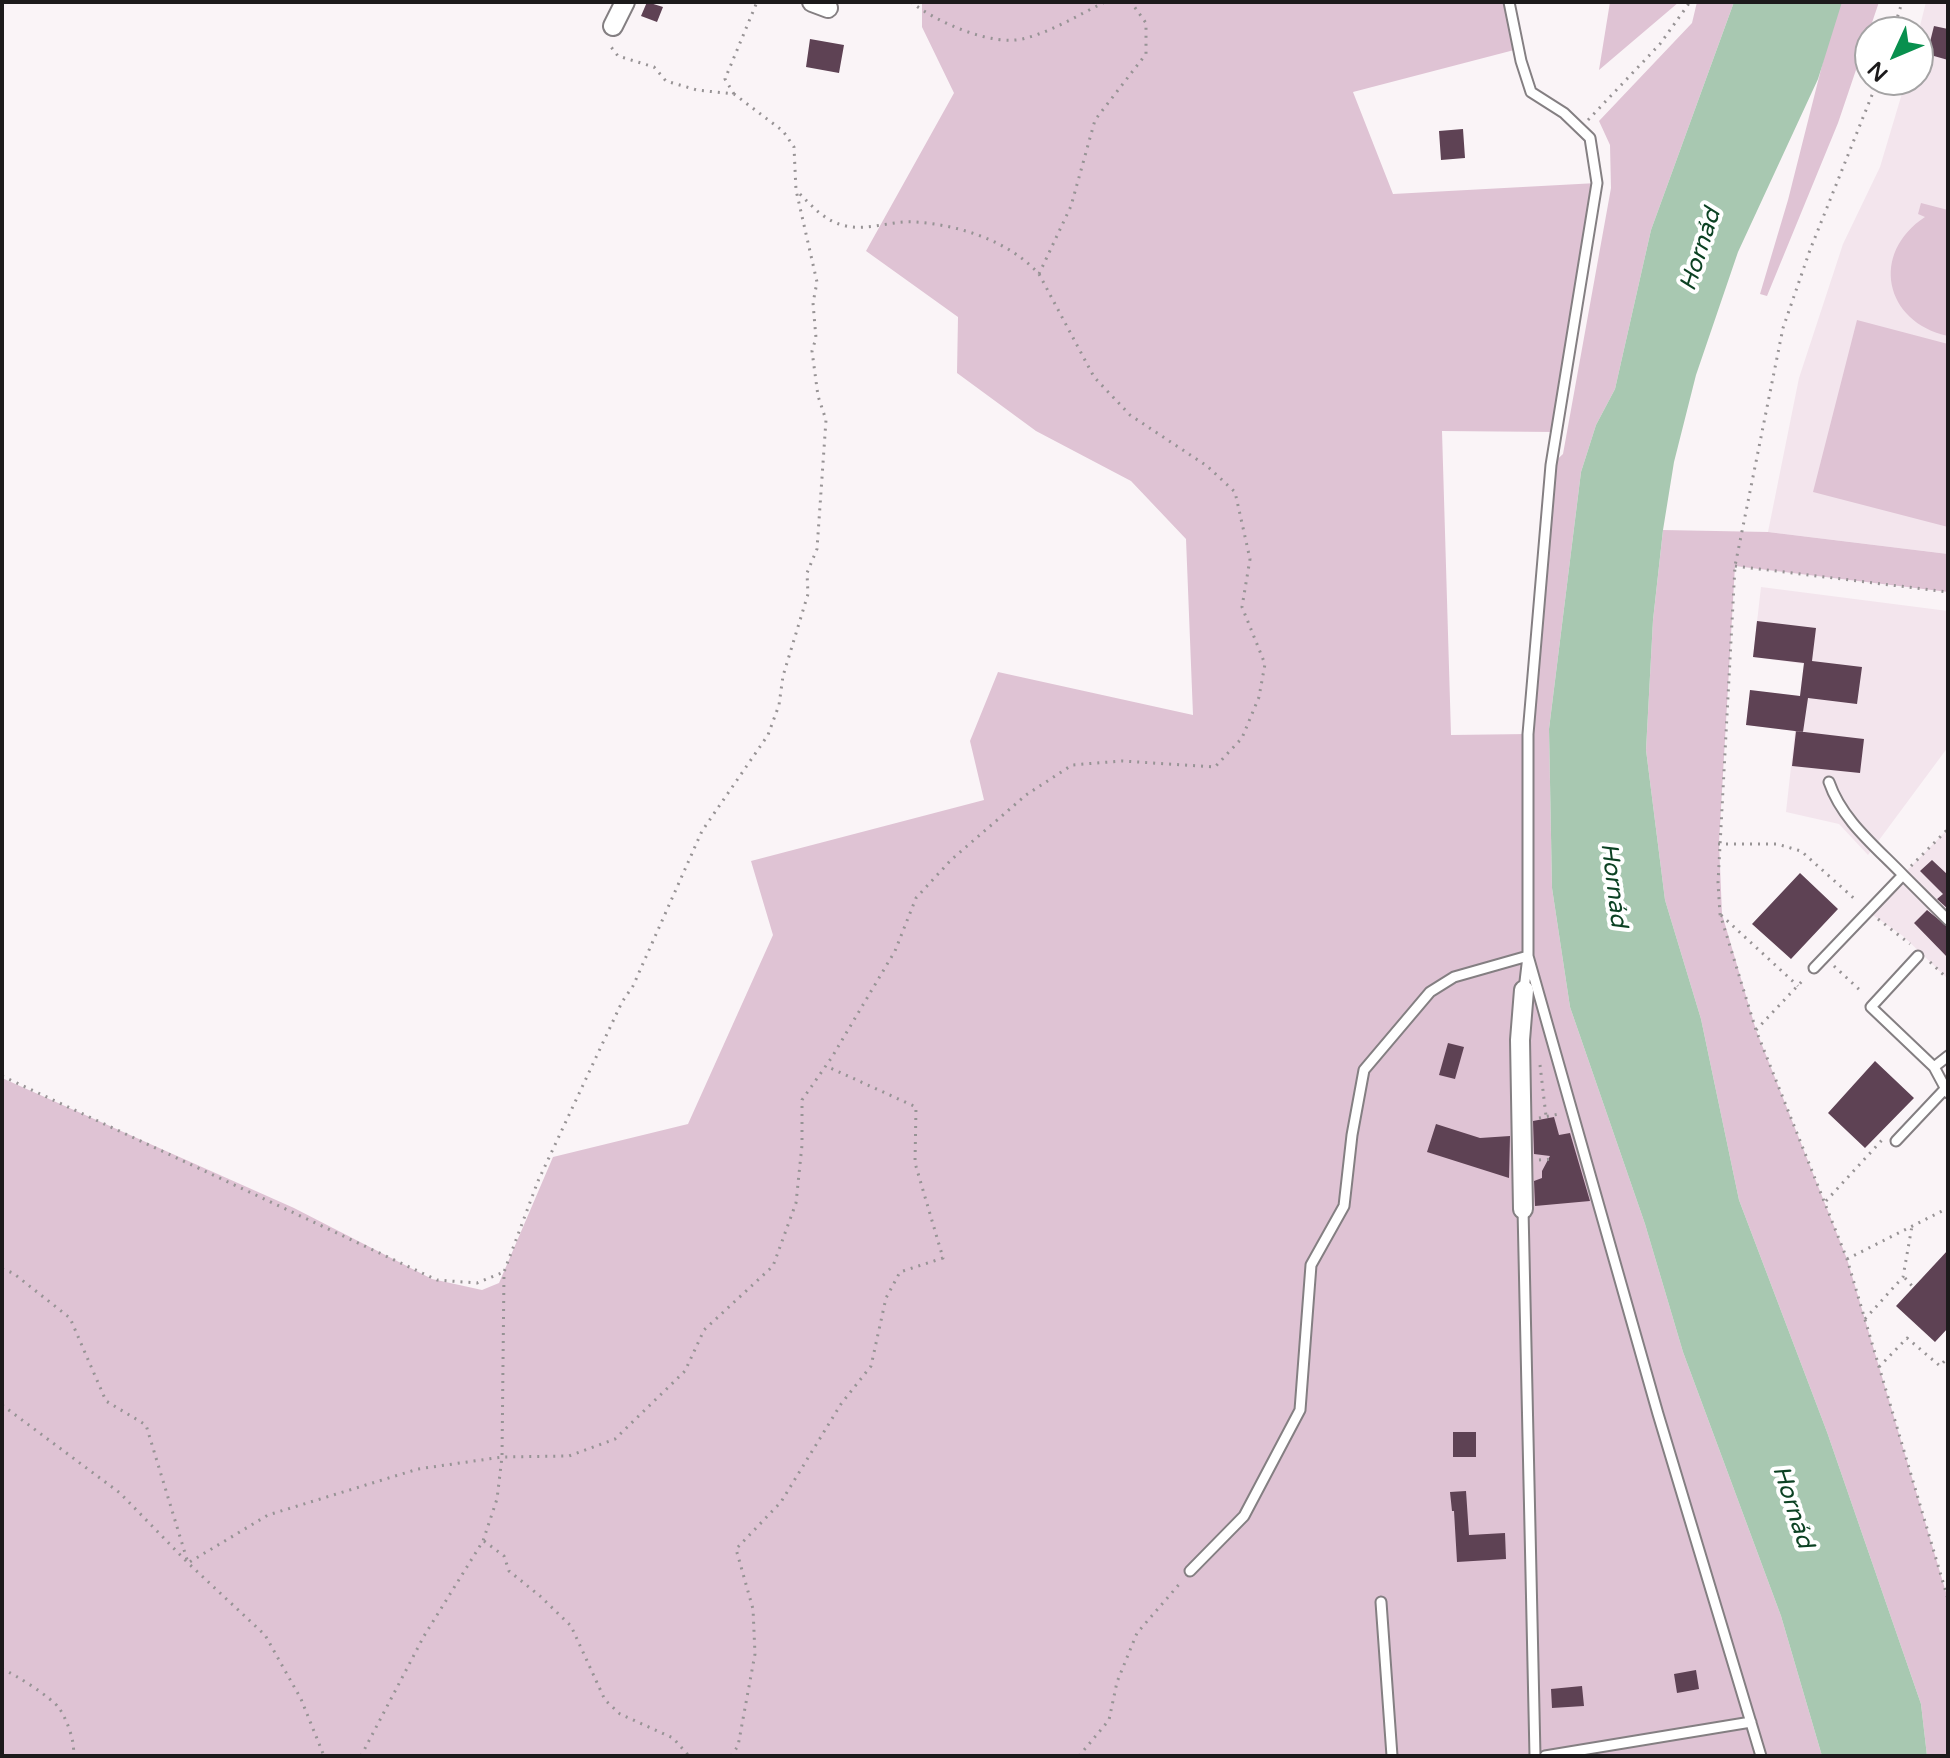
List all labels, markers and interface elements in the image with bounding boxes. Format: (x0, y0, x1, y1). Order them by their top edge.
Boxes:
north arrow (1854, 16, 1934, 96)
text: N (1863, 56, 1894, 87)
water label: Hornád (1674, 205, 1728, 295)
water label: Hornád (1594, 841, 1632, 929)
water label: Hornád (1765, 1462, 1819, 1552)

